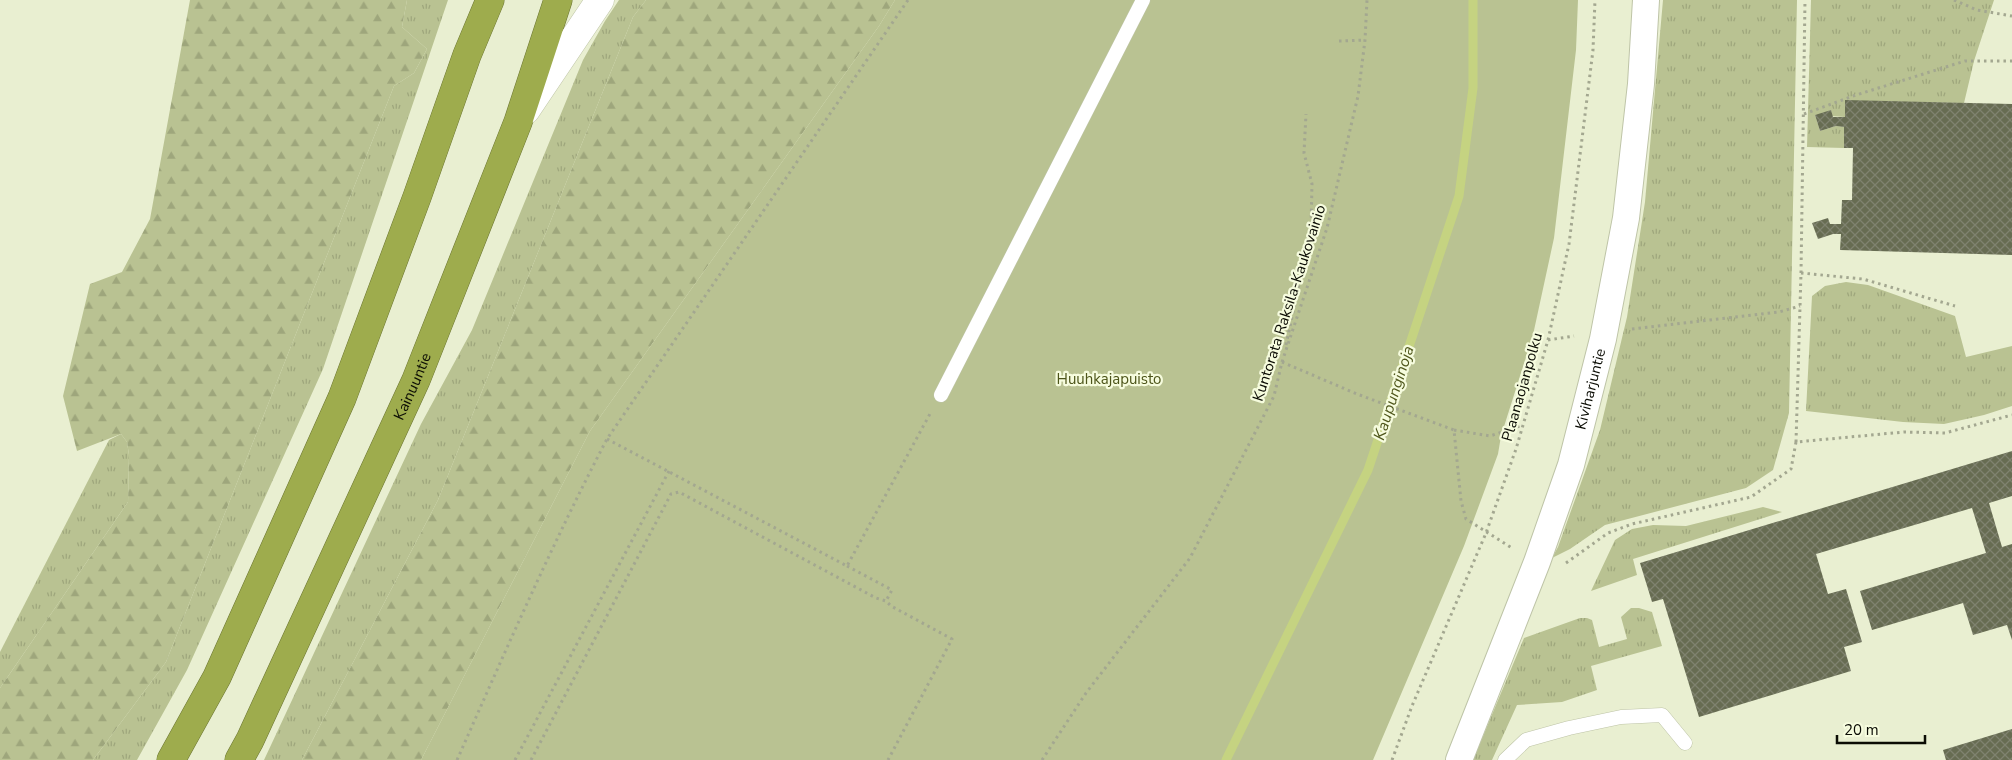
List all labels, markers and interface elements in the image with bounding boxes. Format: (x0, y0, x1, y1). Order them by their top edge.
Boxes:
street label: Kuntorata Raksila-Kaukovainio (1248, 202, 1330, 404)
street label: Plaanaojanpolku (1497, 330, 1547, 444)
water label: Kaupunginoja (1368, 343, 1420, 443)
street label: Kiviharjuntie (1570, 346, 1610, 432)
street label: Kainuuntie (389, 350, 436, 423)
park label: Huuhkajapuisto (1057, 369, 1161, 389)
scale bar (1837, 712, 1924, 744)
text: 20 m (1844, 720, 1879, 740)

